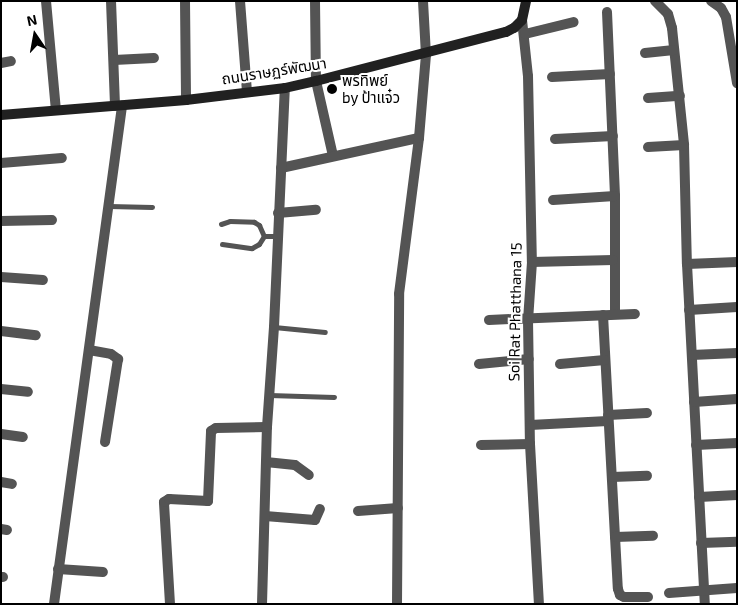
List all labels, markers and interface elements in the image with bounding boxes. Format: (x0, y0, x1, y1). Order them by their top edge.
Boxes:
north arrow (10, 10, 60, 60)
text: N (25, 10, 38, 29)
street label: ถนนราษฏร์พัฒนา (220, 54, 328, 88)
place label: พรทิพย์ by ป้าแจ๋ว (342, 71, 400, 106)
marker: พรทิพย์ by ป้าแจ๋ว (326, 83, 338, 95)
street label: Soi Rat Phatthana 15 (505, 242, 525, 382)

